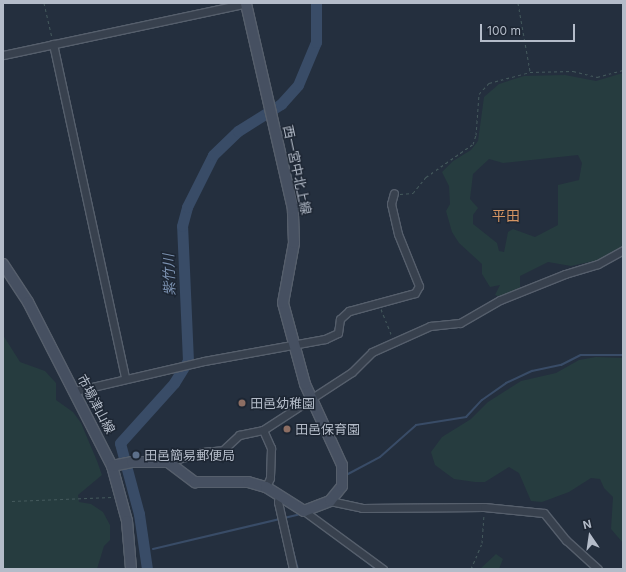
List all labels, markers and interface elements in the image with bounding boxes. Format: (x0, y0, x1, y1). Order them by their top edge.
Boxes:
scale bar (482, 16, 577, 42)
text: 100 m (487, 23, 521, 38)
street label: 西一宮中北上線 (280, 124, 314, 216)
district label: 平田 (492, 208, 520, 224)
water label: 紫竹川 (160, 254, 178, 296)
street label: 市場津山線 (74, 372, 118, 436)
place label: 田邑幼稚園 (250, 395, 315, 411)
marker: 田邑幼稚園 (237, 398, 247, 408)
place label: 田邑保育園 (295, 421, 360, 437)
marker: 田邑保育園 (282, 424, 292, 434)
place label: 田邑簡易郵便局 (144, 447, 235, 463)
marker: 田邑簡易郵便局 (131, 450, 141, 460)
north arrow (570, 516, 610, 556)
text: N (582, 517, 593, 532)

